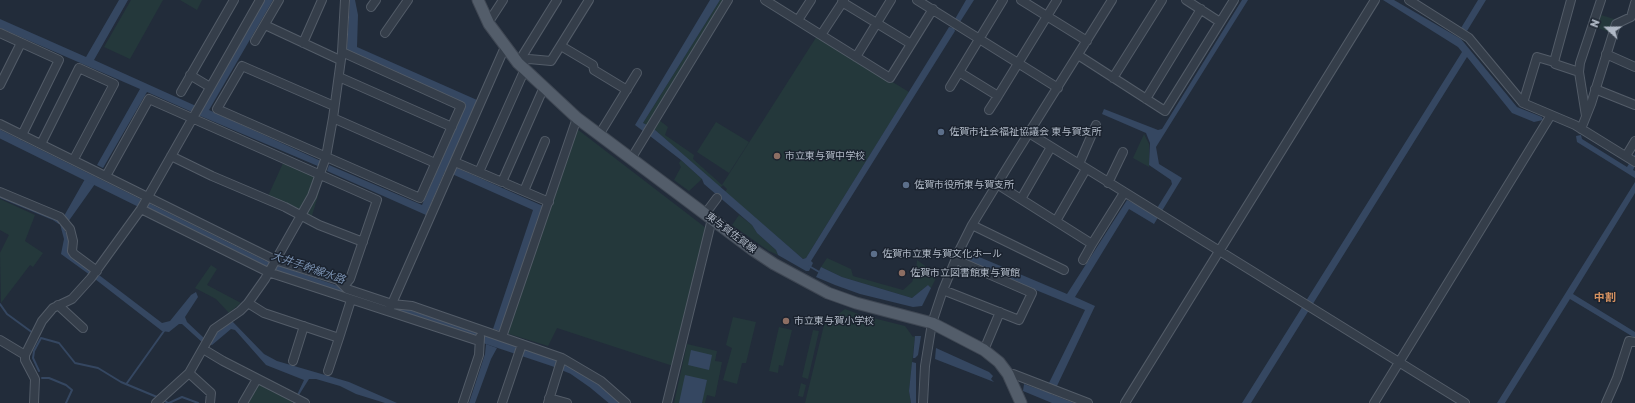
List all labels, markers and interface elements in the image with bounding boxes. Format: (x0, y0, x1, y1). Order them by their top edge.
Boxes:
north arrow (1587, 8, 1627, 48)
text: N (1588, 18, 1603, 30)
place label: 佐賀市社会福祉協議会 東与賀支所 (949, 126, 1101, 138)
marker: 佐賀市社会福祉協議会 東与賀支所 (936, 127, 946, 137)
place label: 市立東与賀中学校 (785, 150, 865, 162)
marker: 市立東与賀中学校 (772, 151, 782, 161)
place label: 佐賀市役所東与賀支所 (914, 179, 1014, 191)
marker: 佐賀市役所東与賀支所 (901, 180, 911, 190)
street label: 東与賀佐賀線 (703, 210, 759, 256)
place label: 佐賀市立東与賀文化ホール (882, 248, 1002, 260)
water label: 大井手幹線水路 (269, 249, 347, 287)
marker: 佐賀市立東与賀文化ホール (869, 249, 879, 259)
place label: 佐賀市立図書館東与賀館 (910, 267, 1020, 279)
marker: 佐賀市立図書館東与賀館 (897, 268, 907, 278)
district label: 中割 (1594, 291, 1616, 305)
place label: 市立東与賀小学校 (794, 315, 874, 327)
marker: 市立東与賀小学校 (781, 316, 791, 326)

